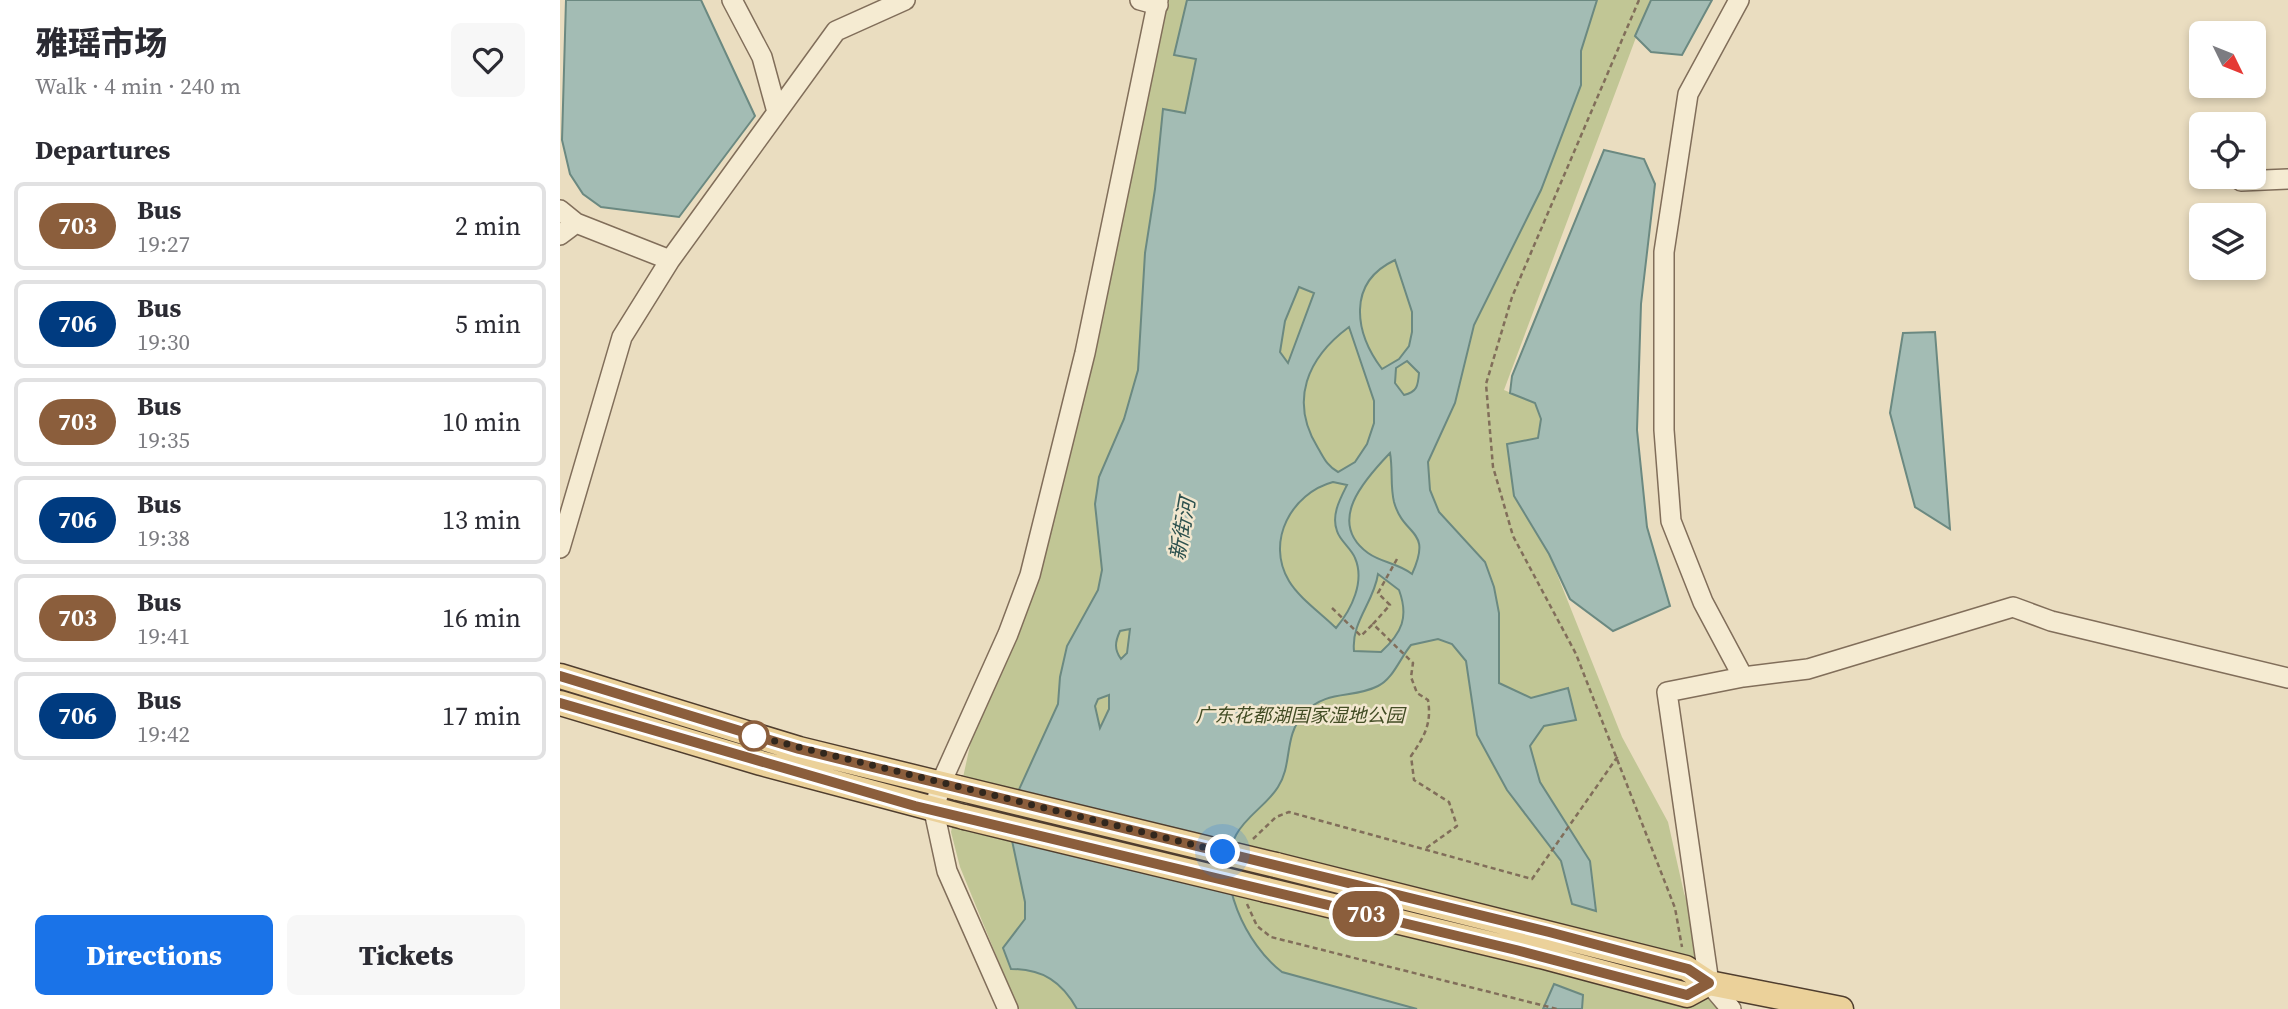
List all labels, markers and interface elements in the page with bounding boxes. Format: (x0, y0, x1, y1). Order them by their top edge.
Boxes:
text: 雅瑶市场 (35, 21, 167, 66)
north arrow (2189, 21, 2266, 98)
map controls (2189, 21, 2266, 280)
button: heart (451, 23, 525, 97)
text: Walk · 4 min · 240 m (35, 70, 241, 102)
button: locate (2189, 112, 2266, 189)
text: Departures (35, 132, 170, 168)
text: Bus (137, 192, 181, 228)
button: layers (2189, 203, 2266, 280)
text: 2 min (455, 208, 521, 244)
text: 703 (58, 209, 97, 242)
text: 19:27 (137, 228, 190, 260)
text: Bus (137, 290, 181, 326)
text: 5 min (455, 306, 521, 342)
text: 706 (58, 307, 97, 340)
text: 19:30 (137, 326, 190, 358)
text: Bus (137, 388, 181, 424)
text: 10 min (442, 404, 521, 440)
text: 703 (58, 405, 97, 438)
text: 19:35 (137, 424, 190, 456)
text: Bus (137, 486, 181, 522)
water label: 新街河 (1162, 492, 1202, 563)
text: 13 min (442, 502, 521, 538)
text: 706 (58, 503, 97, 536)
text: 19:38 (137, 522, 190, 554)
text: Bus (137, 584, 181, 620)
text: 16 min (442, 600, 521, 636)
text: 703 (58, 601, 97, 634)
text: 19:41 (137, 620, 190, 652)
text: Bus (137, 682, 181, 718)
text: 17 min (442, 698, 521, 734)
text: 706 (58, 699, 97, 732)
park label: 广东花都湖国家湿地公园 (1195, 702, 1407, 728)
text: 19:42 (137, 718, 190, 750)
unlabelled marker (739, 721, 769, 751)
your location (1205, 834, 1240, 869)
line badge: 703 (1326, 891, 1406, 937)
text: 703 (1346, 897, 1386, 930)
button: Directions (35, 915, 273, 995)
button: Tickets (287, 915, 525, 995)

